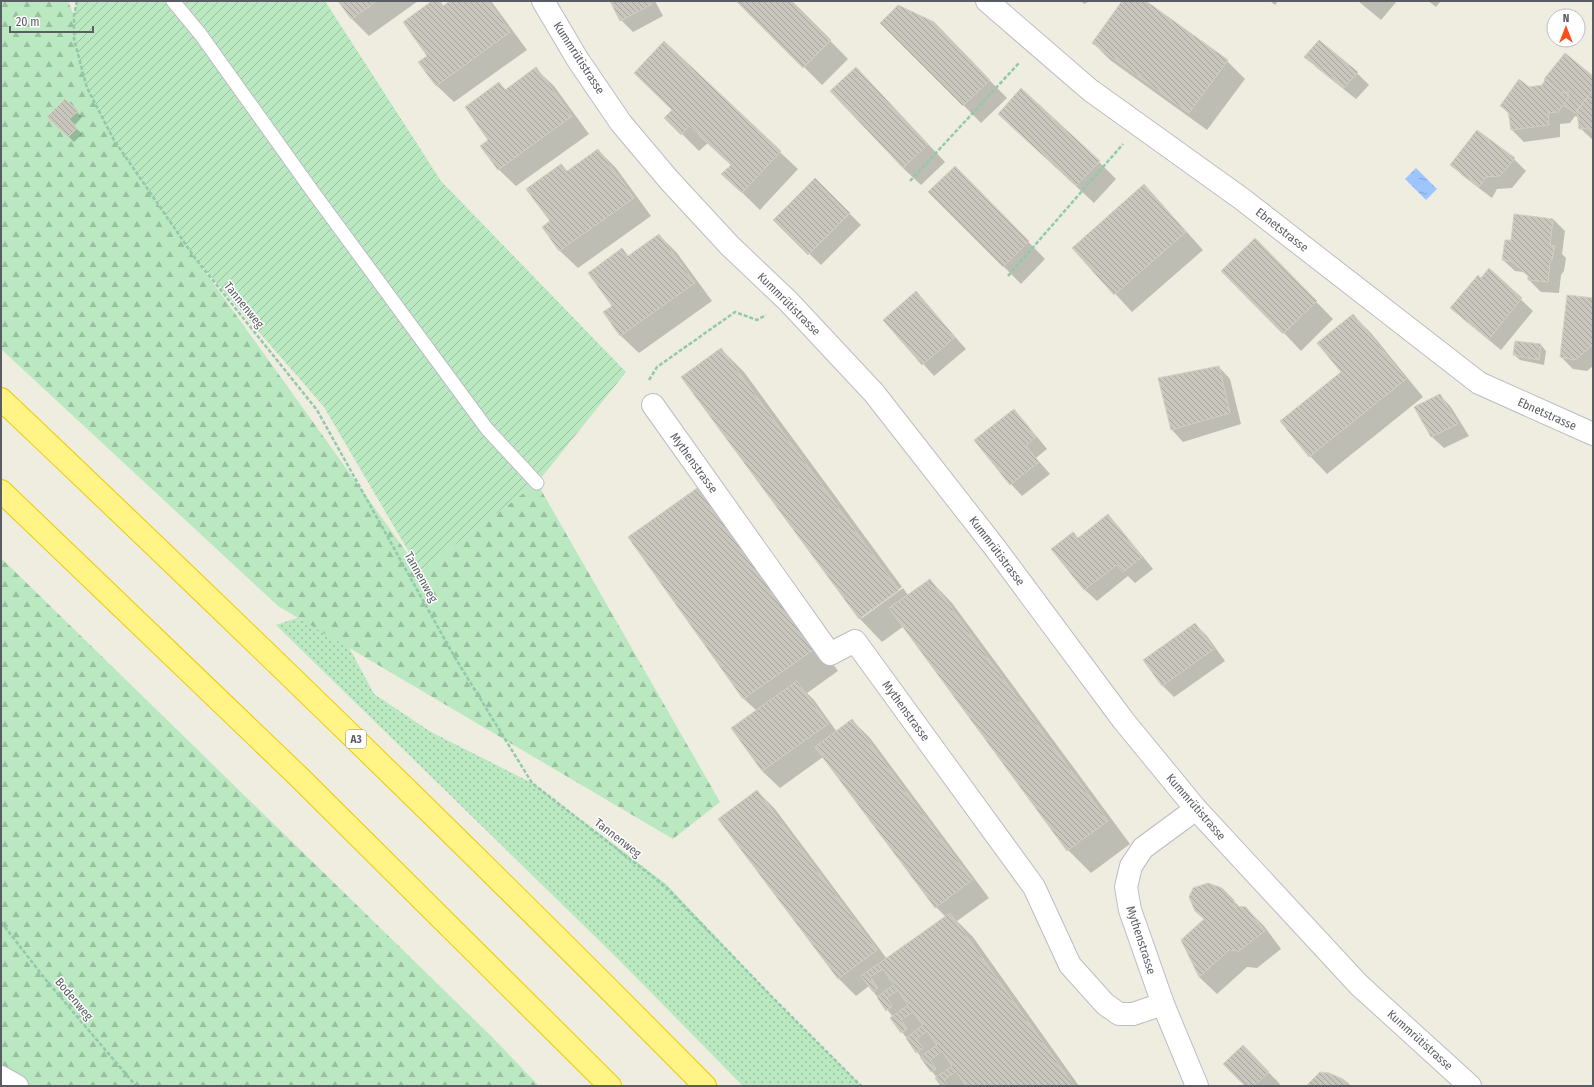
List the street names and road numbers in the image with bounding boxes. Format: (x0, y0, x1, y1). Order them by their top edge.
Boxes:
street label: Kummrütistrasse (550, 19, 608, 97)
street label: Ebnetstrasse (1253, 205, 1311, 255)
street label: Kummrütistrasse (755, 270, 823, 338)
street label: Tannenweg (221, 279, 267, 331)
street label: Ebnetstrasse (1515, 395, 1579, 433)
street label: Mythenstrasse (667, 430, 721, 496)
street label: Kummrütistrasse (966, 514, 1028, 588)
street label: Tannenweg (402, 549, 441, 605)
street label: Mythenstrasse (879, 678, 933, 744)
road number: A3 (346, 730, 366, 748)
street label: Kummrütistrasse (1163, 771, 1229, 843)
street label: Tannenweg (592, 816, 644, 861)
street label: Mythenstrasse (1123, 904, 1159, 976)
street label: Bodenweg (52, 975, 96, 1023)
street label: Kummrütistrasse (1384, 1007, 1456, 1073)

